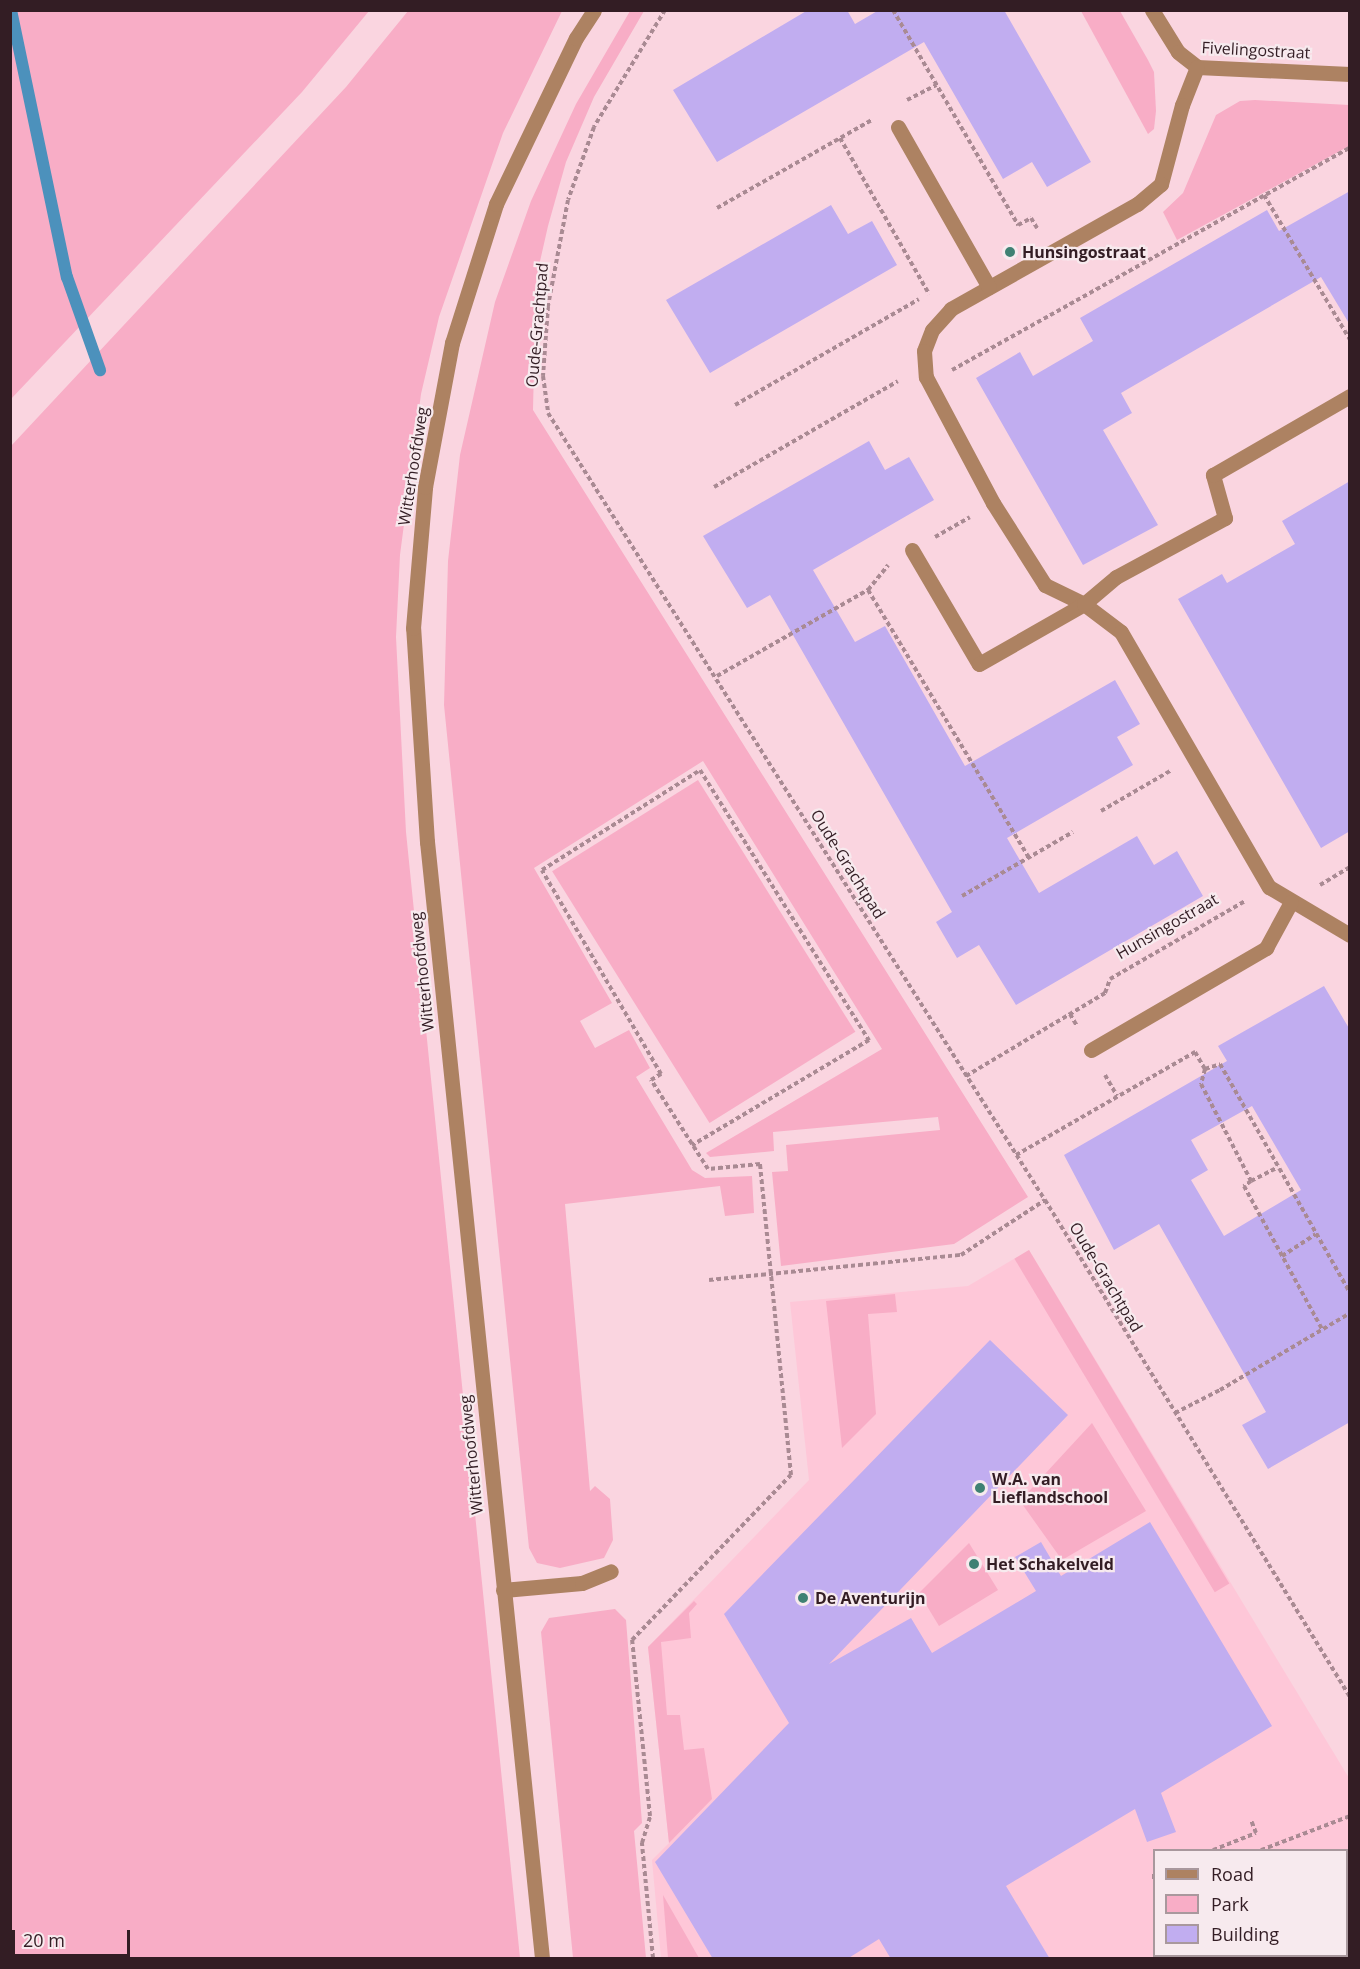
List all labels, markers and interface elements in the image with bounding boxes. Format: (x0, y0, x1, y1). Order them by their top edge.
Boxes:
street label: Fivelingostraat (1201, 38, 1311, 62)
place label: Hunsingostraat (1022, 242, 1146, 262)
marker: Hunsingostraat (1003, 245, 1017, 259)
street label: Oude-Grachtpad (522, 262, 552, 388)
street label: Witterhoofdweg (394, 405, 432, 527)
street label: Oude-Grachtpad (807, 806, 889, 922)
street label: Hunsingostraat (1113, 889, 1221, 963)
street label: Witterhoofdweg (406, 911, 438, 1033)
street label: Oude-Grachtpad (1066, 1219, 1146, 1335)
street label: Witterhoofdweg (455, 1394, 487, 1516)
place label: W.A. van Lieflandschool (992, 1469, 1108, 1507)
marker: W.A. van Lieflandschool (973, 1481, 987, 1495)
place label: Het Schakelveld (986, 1554, 1114, 1574)
marker: Het Schakelveld (967, 1557, 981, 1571)
place label: De Aventurijn (815, 1588, 926, 1608)
marker: De Aventurijn (796, 1591, 810, 1605)
legend (1153, 1849, 1348, 1957)
text: Road (1211, 1862, 1254, 1886)
text: Park (1211, 1892, 1249, 1916)
scale bar (15, 1918, 134, 1956)
text: Building (1211, 1922, 1279, 1946)
text: 20 m (23, 1928, 65, 1952)

